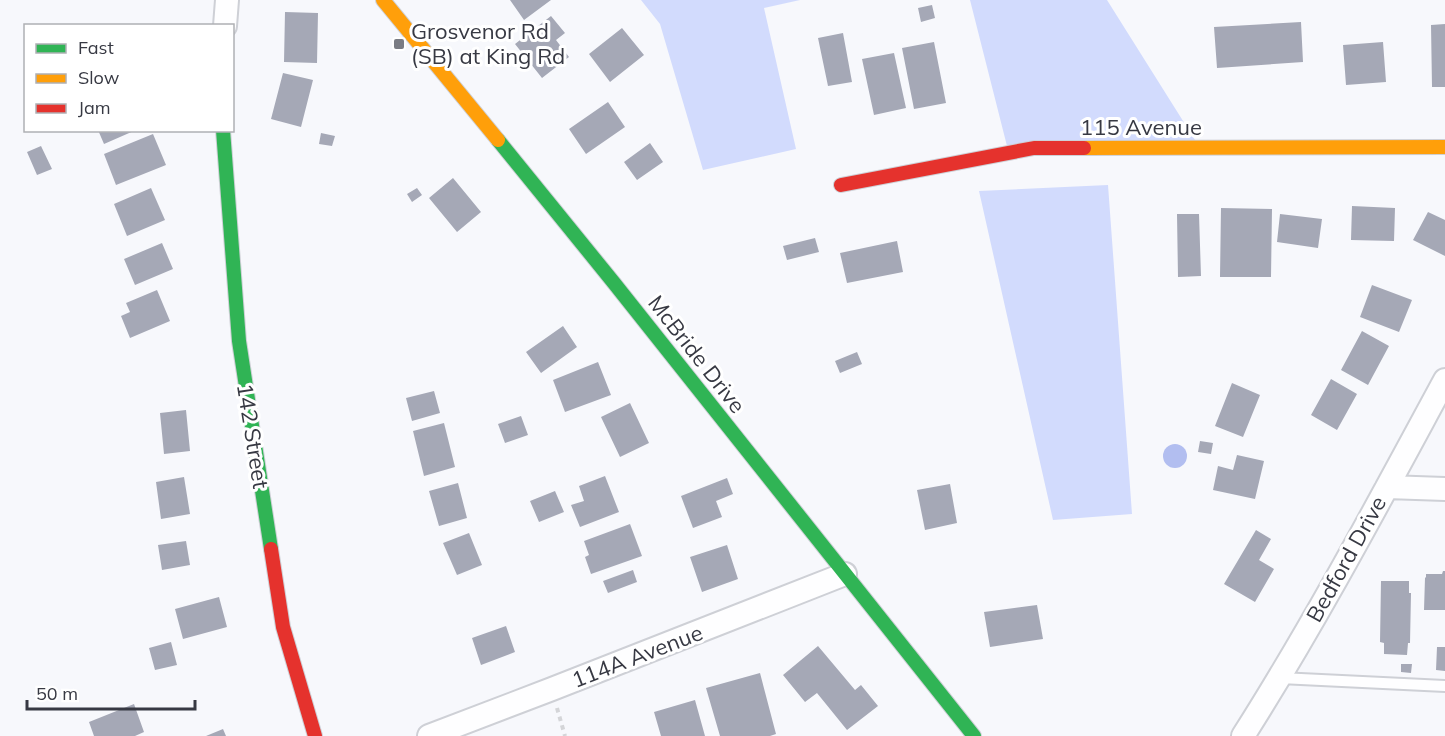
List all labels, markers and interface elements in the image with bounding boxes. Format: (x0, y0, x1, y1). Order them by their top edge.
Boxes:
place label: Grosvenor Rd (SB) at King Rd (411, 17, 565, 70)
legend (24, 24, 234, 132)
text: Fast (78, 36, 114, 59)
marker: Grosvenor Rd (SB) at King Rd (392, 37, 406, 51)
text: Slow (78, 66, 120, 89)
text: Jam (78, 96, 111, 119)
street label: 115 Avenue (1080, 113, 1202, 141)
street label: McBride Drive (642, 289, 752, 419)
street label: 142 Street (231, 381, 275, 491)
street label: Bedford Drive (1300, 491, 1392, 627)
street label: 114A Avenue (567, 618, 707, 694)
scale bar (27, 673, 195, 711)
text: 50 m (36, 682, 78, 705)

